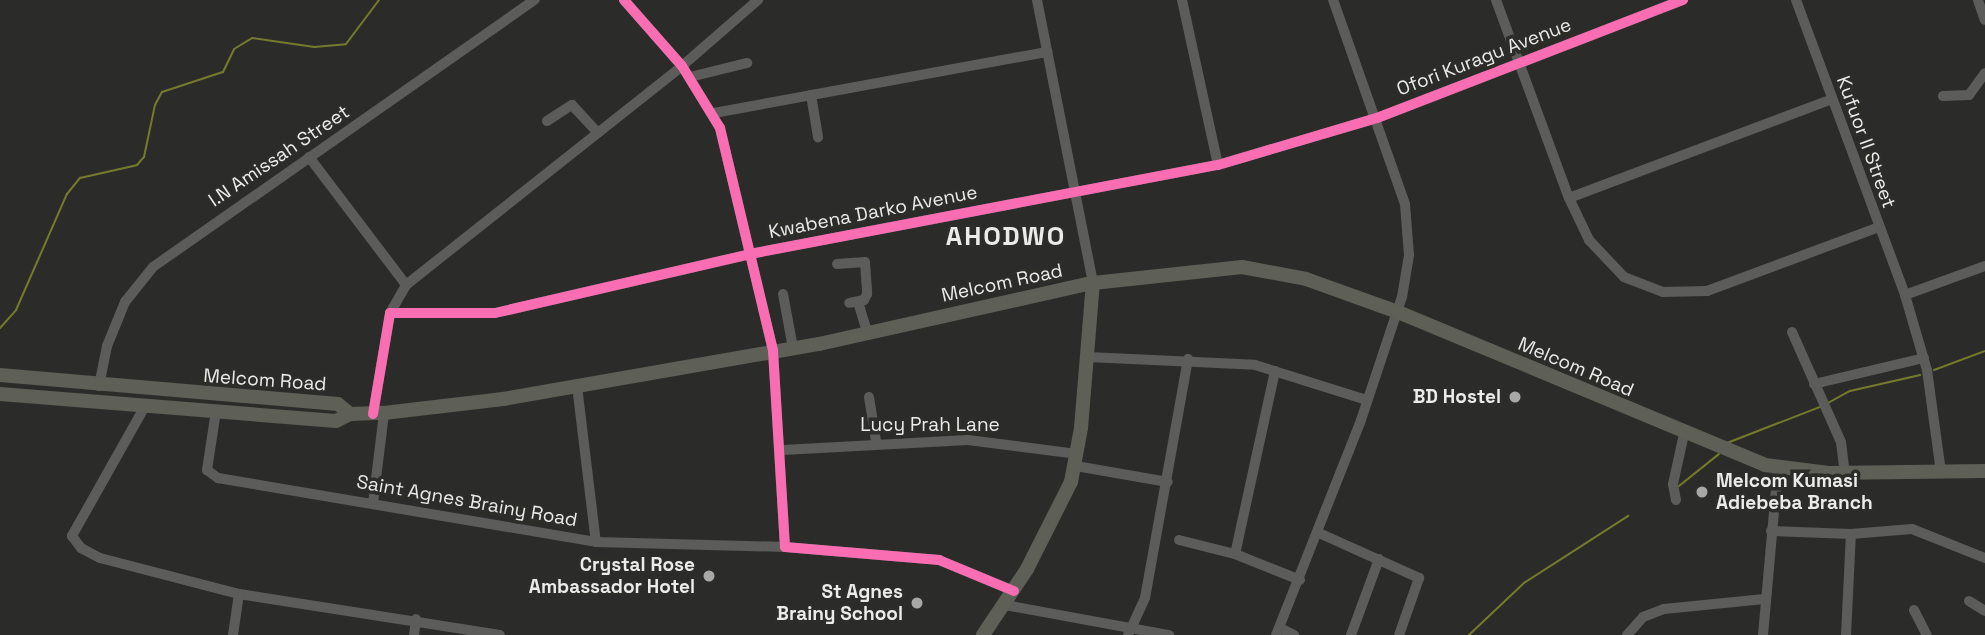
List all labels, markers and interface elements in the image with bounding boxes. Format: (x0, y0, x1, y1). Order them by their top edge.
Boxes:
street label: Ofori Kuragu Avenue (1393, 13, 1575, 101)
street label: Kufuor II Street (1832, 73, 1900, 211)
street label: I.N Amissah Street (204, 100, 354, 212)
street label: Kwabena Darko Avenue (767, 181, 979, 243)
district label: AHODWO (947, 221, 1065, 253)
street label: Melcom Road (939, 259, 1065, 307)
street label: Melcom Road (1515, 332, 1637, 402)
street label: Melcom Road (203, 364, 327, 396)
place label: BD Hostel (1413, 386, 1501, 408)
marker: BD Hostel (1507, 389, 1523, 405)
street label: Lucy Prah Lane (860, 414, 1000, 436)
street label: Saint Agnes Brainy Road (355, 470, 579, 532)
place label: Melcom Kumasi Adiebeba Branch (1716, 470, 1873, 514)
marker: Melcom Kumasi Adiebeba Branch (1694, 484, 1710, 500)
place label: Crystal Rose Ambassador Hotel (529, 554, 695, 598)
marker: Crystal Rose Ambassador Hotel (701, 568, 717, 584)
place label: St Agnes Brainy School (776, 581, 903, 625)
marker: St Agnes Brainy School (909, 595, 925, 611)

